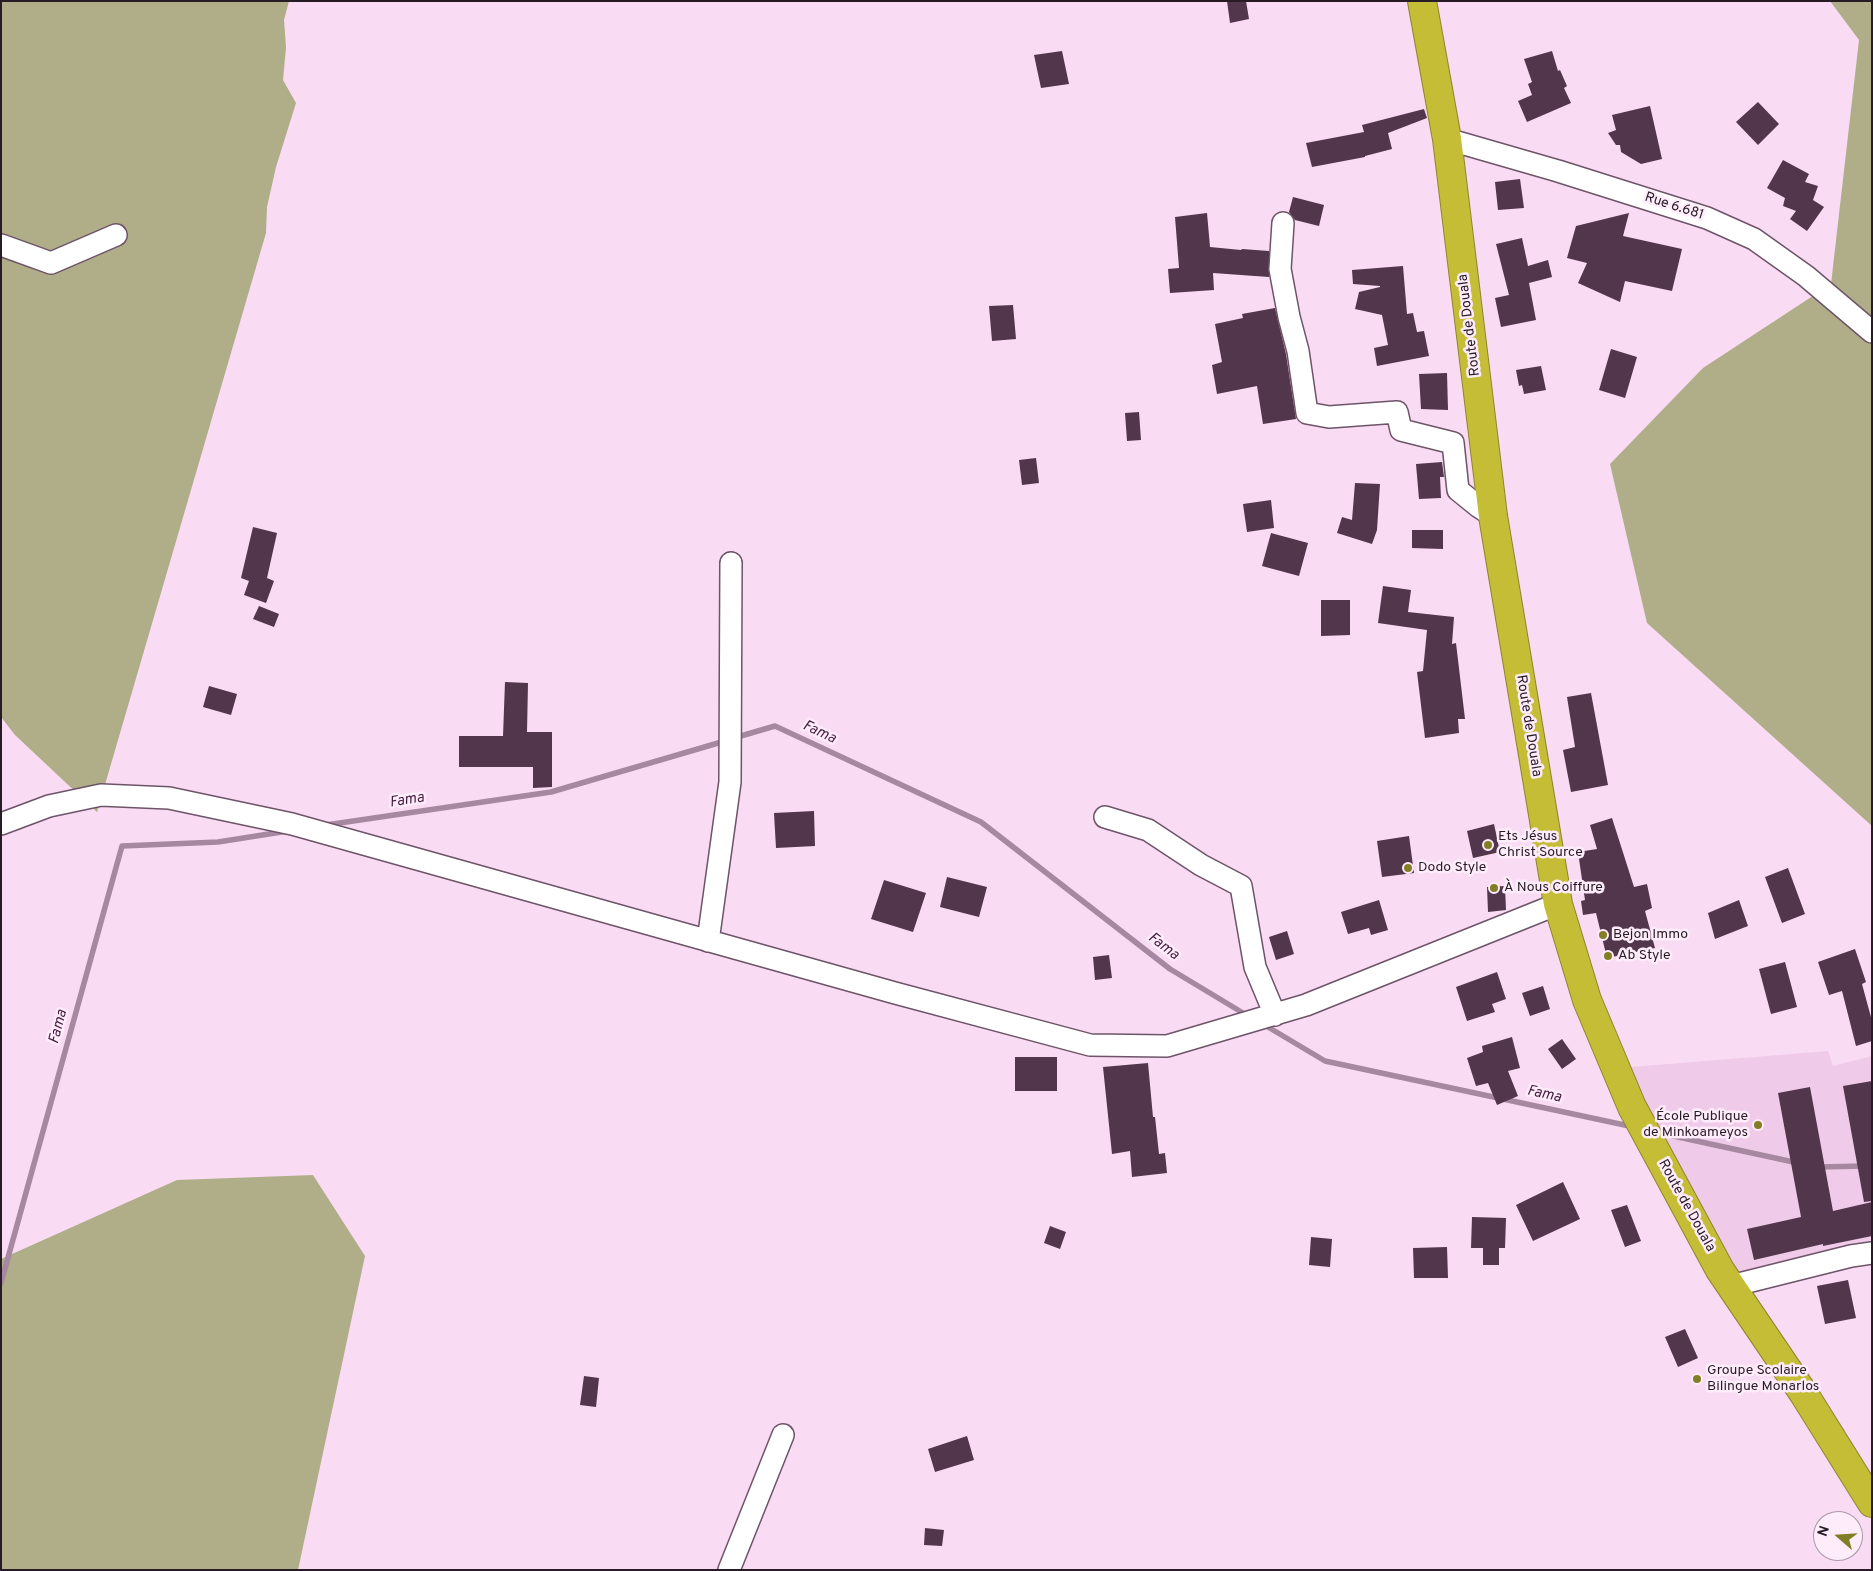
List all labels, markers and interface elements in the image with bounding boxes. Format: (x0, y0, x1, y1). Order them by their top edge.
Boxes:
street label: Rue 6.681 (1642, 190, 1706, 224)
street label: Route de Douala (1455, 273, 1485, 377)
street label: Route de Douala (1512, 674, 1544, 778)
water label: Fama (799, 718, 839, 748)
water label: Fama (388, 789, 426, 813)
place label: Ets Jésus Christ Source (1498, 829, 1583, 862)
marker: Ets Jésus Christ Source (1482, 839, 1494, 851)
place label: Dodo Style (1418, 860, 1486, 876)
marker: Dodo Style (1402, 862, 1414, 874)
place label: À Nous Coiffure (1504, 880, 1603, 896)
marker: À Nous Coiffure (1488, 882, 1500, 894)
place label: Bejon Immo (1613, 927, 1688, 943)
water label: Fama (1144, 929, 1182, 965)
marker: Bejon Immo (1597, 929, 1609, 941)
place label: Ab Style (1618, 948, 1671, 964)
marker: Ab Style (1602, 950, 1614, 962)
water label: Fama (46, 1008, 72, 1046)
water label: Fama (1525, 1083, 1563, 1107)
place label: École Publique de Minkoameyos (1643, 1109, 1748, 1142)
marker: École Publique de Minkoameyos (1752, 1119, 1764, 1131)
street label: Route de Douala (1654, 1157, 1718, 1255)
place label: Groupe Scolaire Bilingue Monarlos (1707, 1363, 1819, 1395)
marker: Groupe Scolaire Bilingue Monarlos (1691, 1373, 1703, 1385)
north arrow (1813, 1511, 1863, 1561)
text: N (1815, 1524, 1834, 1539)

